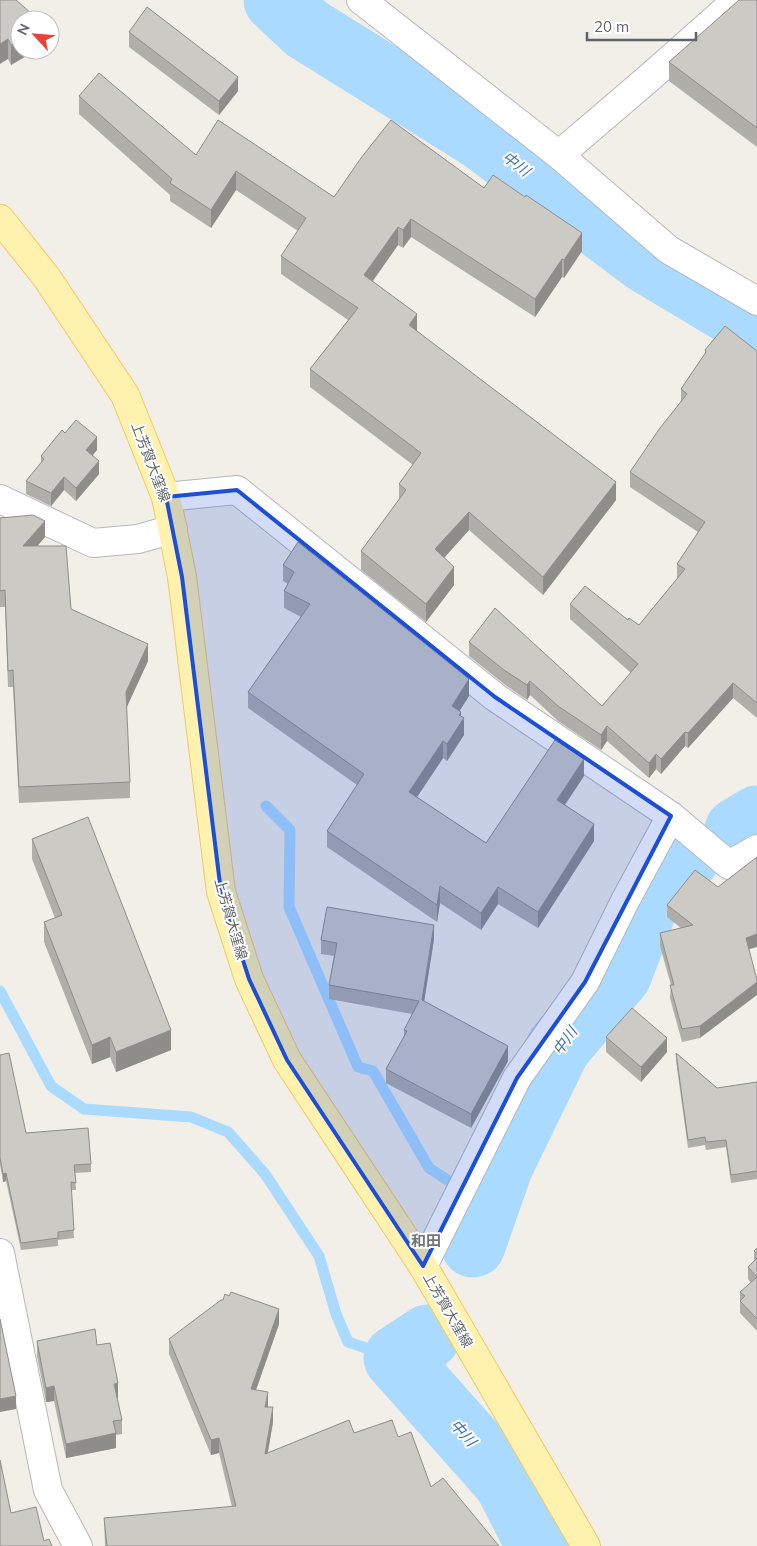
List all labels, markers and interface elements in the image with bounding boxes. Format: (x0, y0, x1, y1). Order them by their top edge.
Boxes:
north arrow (10, 10, 60, 60)
scale bar (587, 10, 696, 42)
text: 20 m (594, 17, 629, 36)
text: N (13, 21, 34, 38)
water label: 中川 (499, 147, 536, 181)
street label: 上芳賀大窪線 (128, 420, 174, 504)
street label: 上芳賀大窪線 (211, 876, 251, 962)
water label: 中川 (548, 1021, 582, 1058)
district label: 和田 (411, 1231, 441, 1250)
street label: 上芳賀大窪線 (419, 1269, 477, 1351)
water label: 中川 (446, 1415, 482, 1452)

